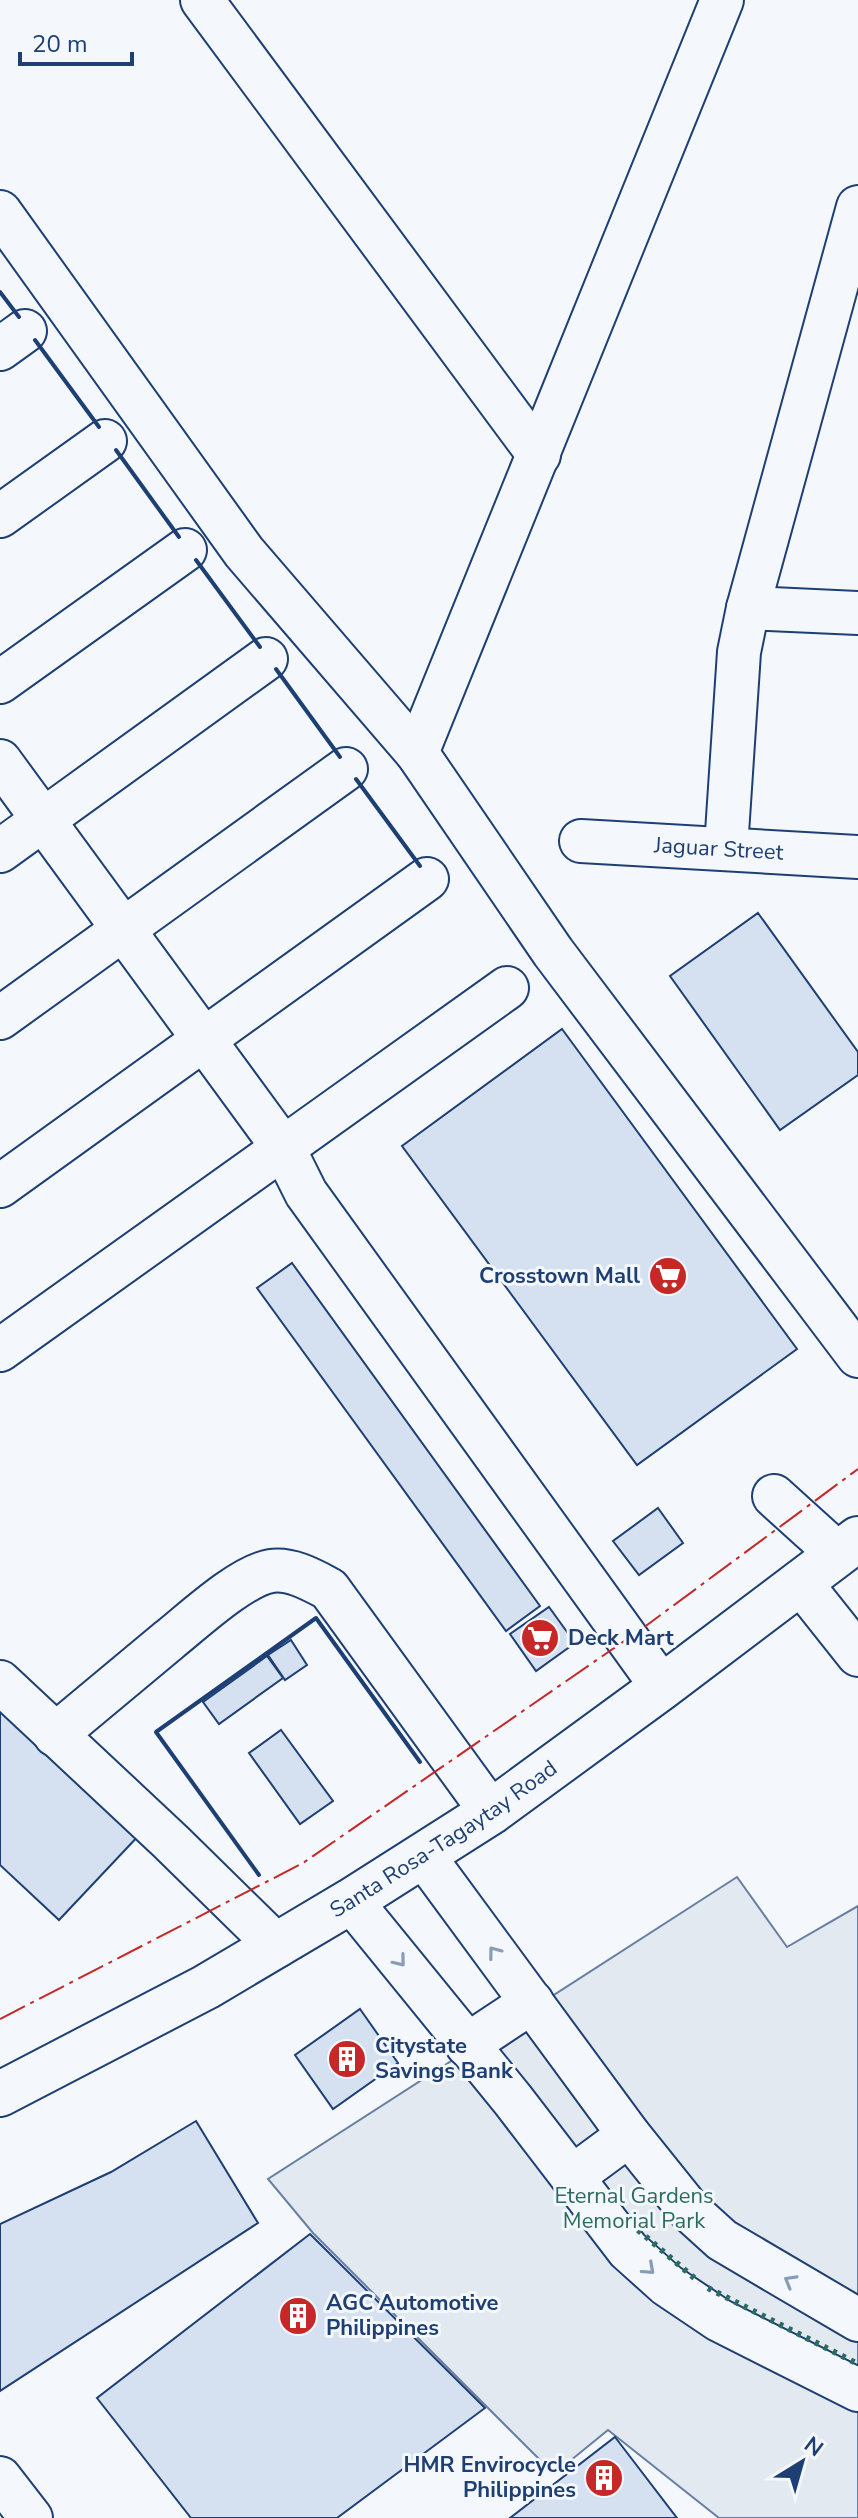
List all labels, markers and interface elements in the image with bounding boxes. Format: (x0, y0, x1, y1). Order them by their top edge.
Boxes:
scale bar (20, 16, 132, 66)
text: 20 m (32, 28, 88, 60)
street label: Jaguar Street (652, 830, 785, 868)
supermarket icon: Crosstown Mall (647, 1255, 689, 1297)
place label: Crosstown Mall (479, 1261, 640, 1291)
supermarket icon: Deck Mart (519, 1617, 561, 1659)
place label: Deck Mart (568, 1623, 674, 1653)
street label: Santa Rosa-Tagaytay Road (324, 1753, 563, 1925)
one-way arrow (490, 1946, 504, 1961)
one-way arrow (390, 1952, 405, 1967)
place label: Citystate Savings Bank (375, 2031, 514, 2086)
building icon: Citystate Savings Bank (326, 2038, 368, 2080)
park label: Eternal Gardens Memorial Park (554, 2181, 714, 2236)
one-way arrow (640, 2260, 655, 2274)
one-way arrow (784, 2275, 799, 2291)
place label: AGC Automotive Philippines (326, 2288, 499, 2343)
building icon: AGC Automotive Philippines (277, 2295, 319, 2337)
north arrow (762, 2422, 842, 2502)
text: N (798, 2430, 829, 2464)
place label: HMR Envirocycle Philippines (404, 2450, 576, 2505)
building icon: HMR Envirocycle Philippines (583, 2457, 625, 2499)

